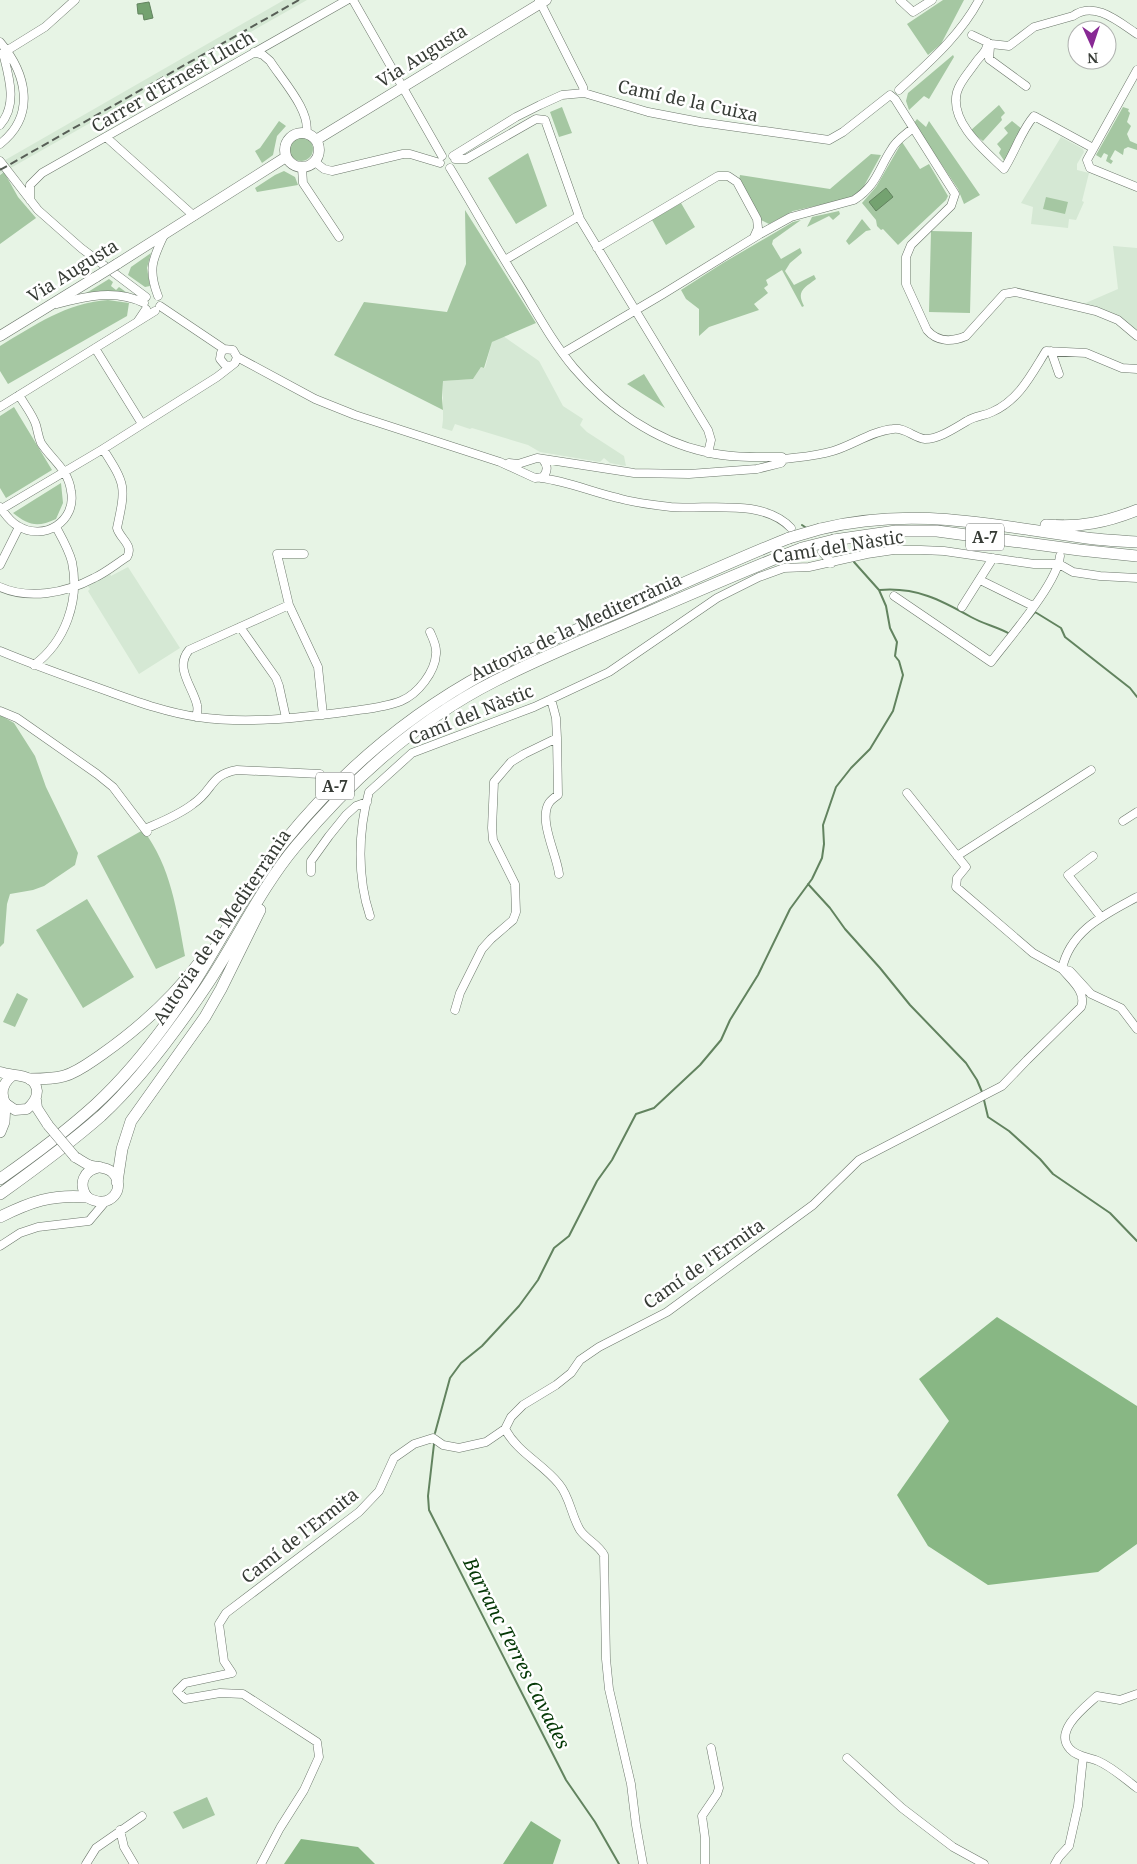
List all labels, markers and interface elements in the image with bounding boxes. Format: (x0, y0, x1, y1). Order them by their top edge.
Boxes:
street label: Via Augusta (372, 18, 471, 92)
north arrow (1067, 20, 1117, 70)
street label: Carrer d'Ernest Lluch (87, 25, 258, 138)
text: N (1087, 49, 1099, 68)
street label: Camí de la Cuixa (616, 73, 761, 127)
street label: Via Augusta (23, 233, 122, 307)
street label: Camí del Nàstic (771, 524, 905, 568)
road number: A-7 (966, 524, 1004, 550)
street label: Autovia de la Mediterrània (466, 566, 685, 686)
street label: Camí del Nàstic (405, 678, 537, 750)
road number: A-7 (316, 772, 354, 799)
street label: Autovia de la Mediterrània (147, 824, 296, 1029)
street label: Camí de l'Ermita (638, 1212, 769, 1314)
street label: Camí de l'Ermita (236, 1482, 363, 1589)
water label: Barranc Terres Cavades (457, 1552, 577, 1753)

